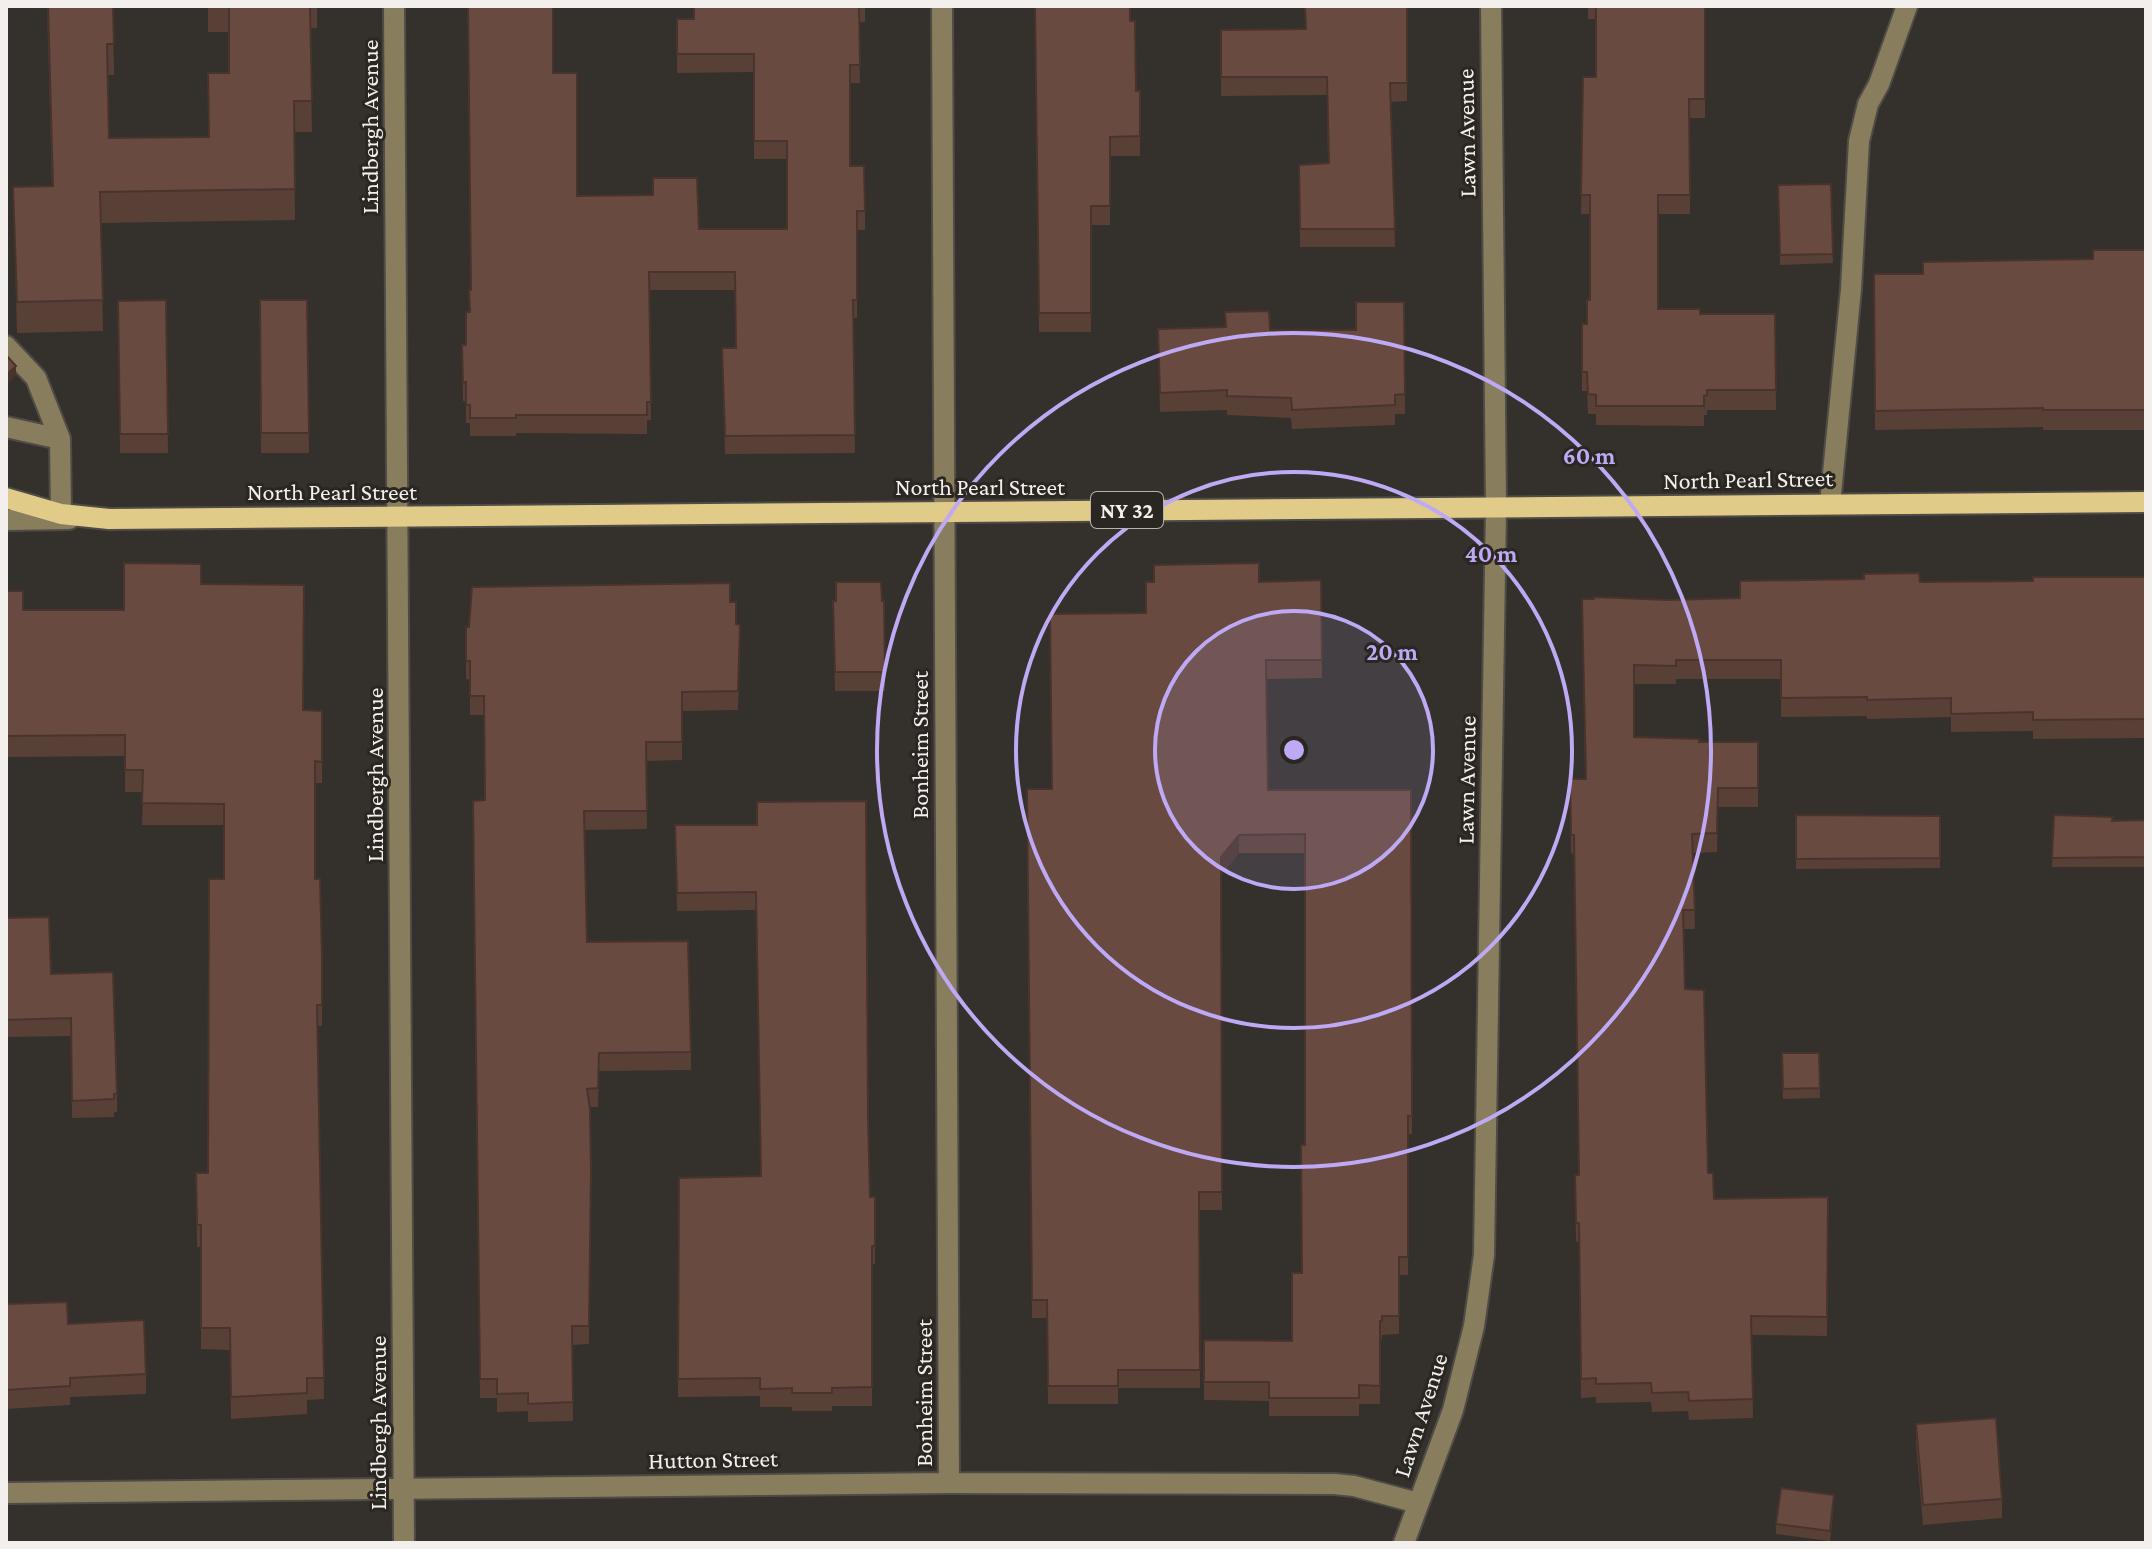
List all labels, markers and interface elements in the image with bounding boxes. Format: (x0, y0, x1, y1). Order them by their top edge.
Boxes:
street label: Lindbergh Avenue (356, 40, 383, 214)
street label: Lawn Avenue (1451, 68, 1481, 198)
text: 60 m (1563, 442, 1616, 469)
street label: North Pearl Street (1663, 464, 1834, 494)
street label: North Pearl Street (895, 473, 1066, 500)
street label: North Pearl Street (247, 478, 418, 505)
road number: NY 32 (1091, 492, 1163, 528)
text: 40 m (1465, 540, 1518, 567)
text: 20 m (1366, 638, 1419, 665)
street label: Bonheim Street (906, 670, 933, 819)
street label: Lindbergh Avenue (361, 688, 388, 862)
street label: Lawn Avenue (1451, 715, 1481, 845)
centre of rings (1280, 736, 1308, 764)
street label: Bonheim Street (910, 1318, 937, 1467)
street label: Lindbergh Avenue (364, 1336, 391, 1510)
street label: Lawn Avenue (1387, 1350, 1453, 1480)
street label: Hutton Street (648, 1444, 779, 1474)

